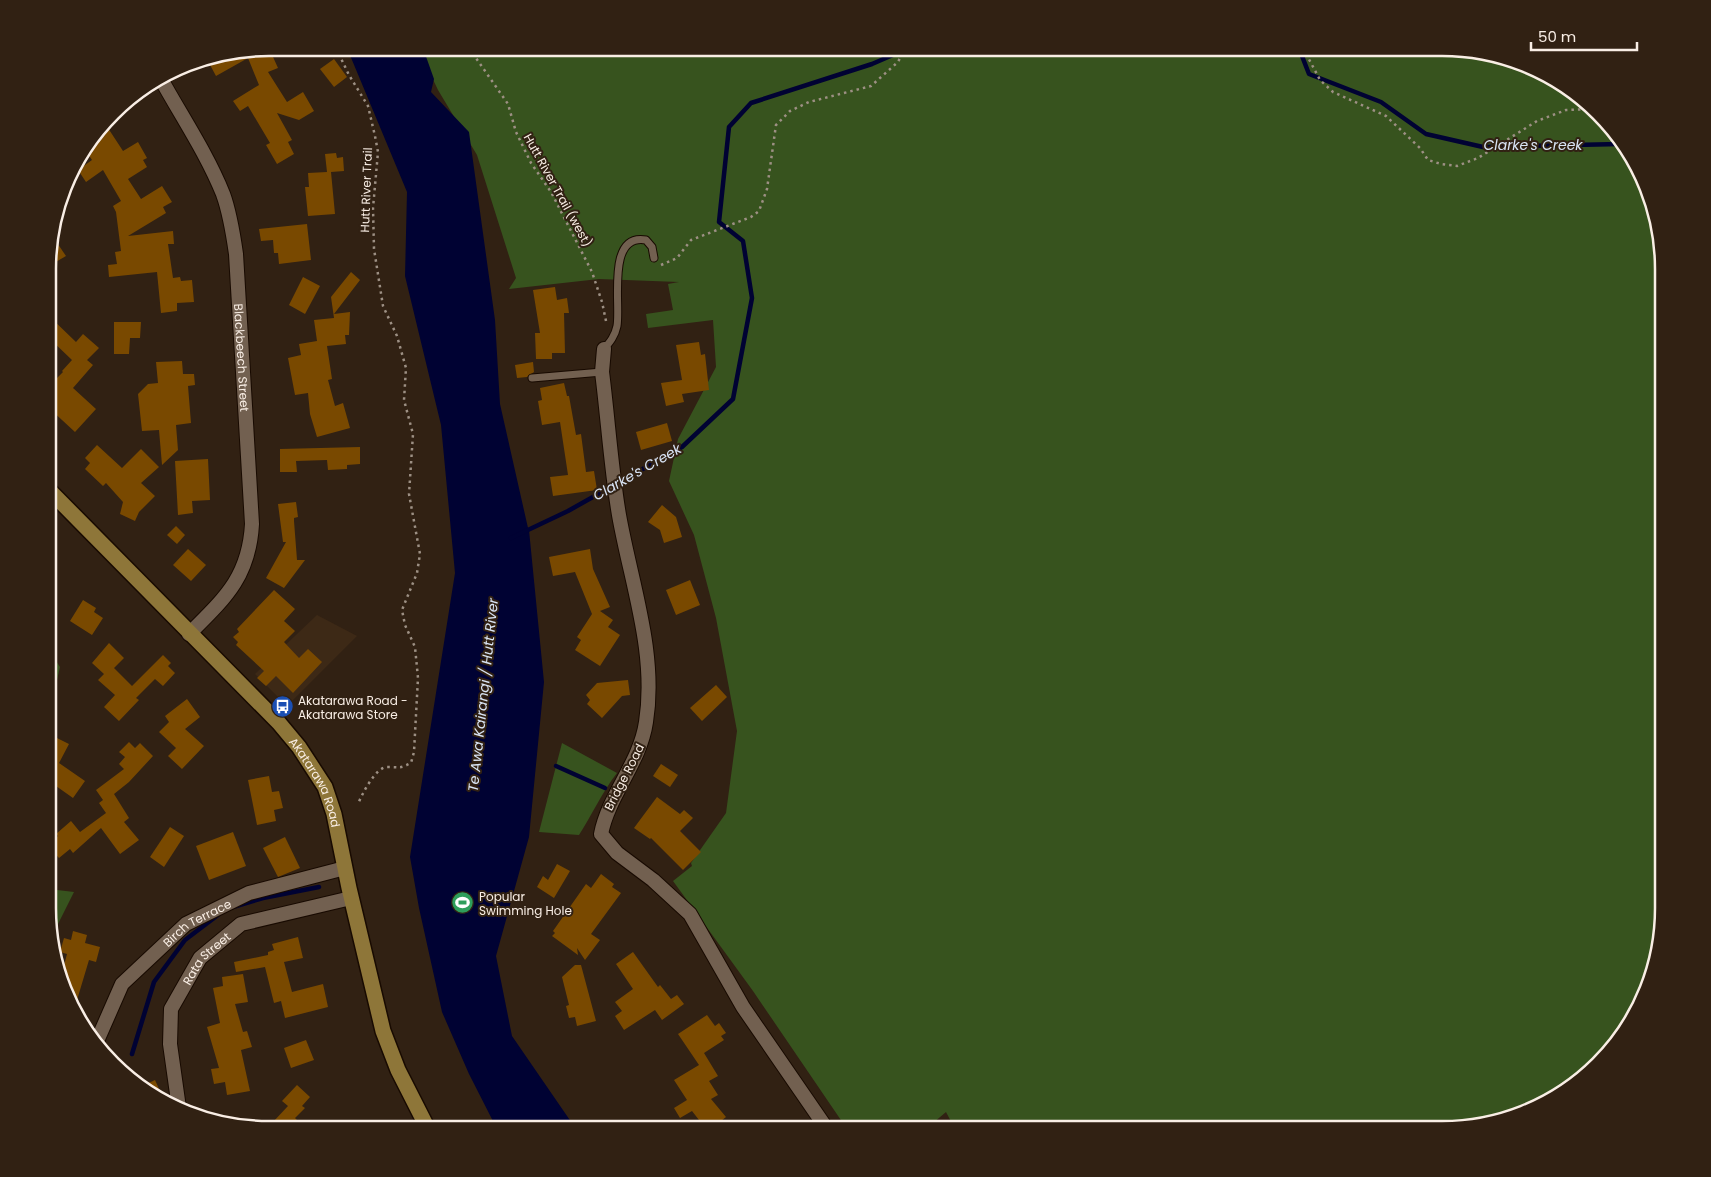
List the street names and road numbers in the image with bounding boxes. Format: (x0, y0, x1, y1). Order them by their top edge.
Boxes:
street label: Hutt River Trail (west) (520, 130, 596, 250)
street label: Hutt River Trail (356, 147, 376, 233)
street label: Blackbeech Street (230, 303, 254, 412)
street label: Akatarawa Road (286, 733, 345, 829)
street label: Bridge Road (600, 741, 648, 813)
street label: Birch Terrace (159, 895, 234, 950)
street label: Rata Street (178, 928, 234, 988)

